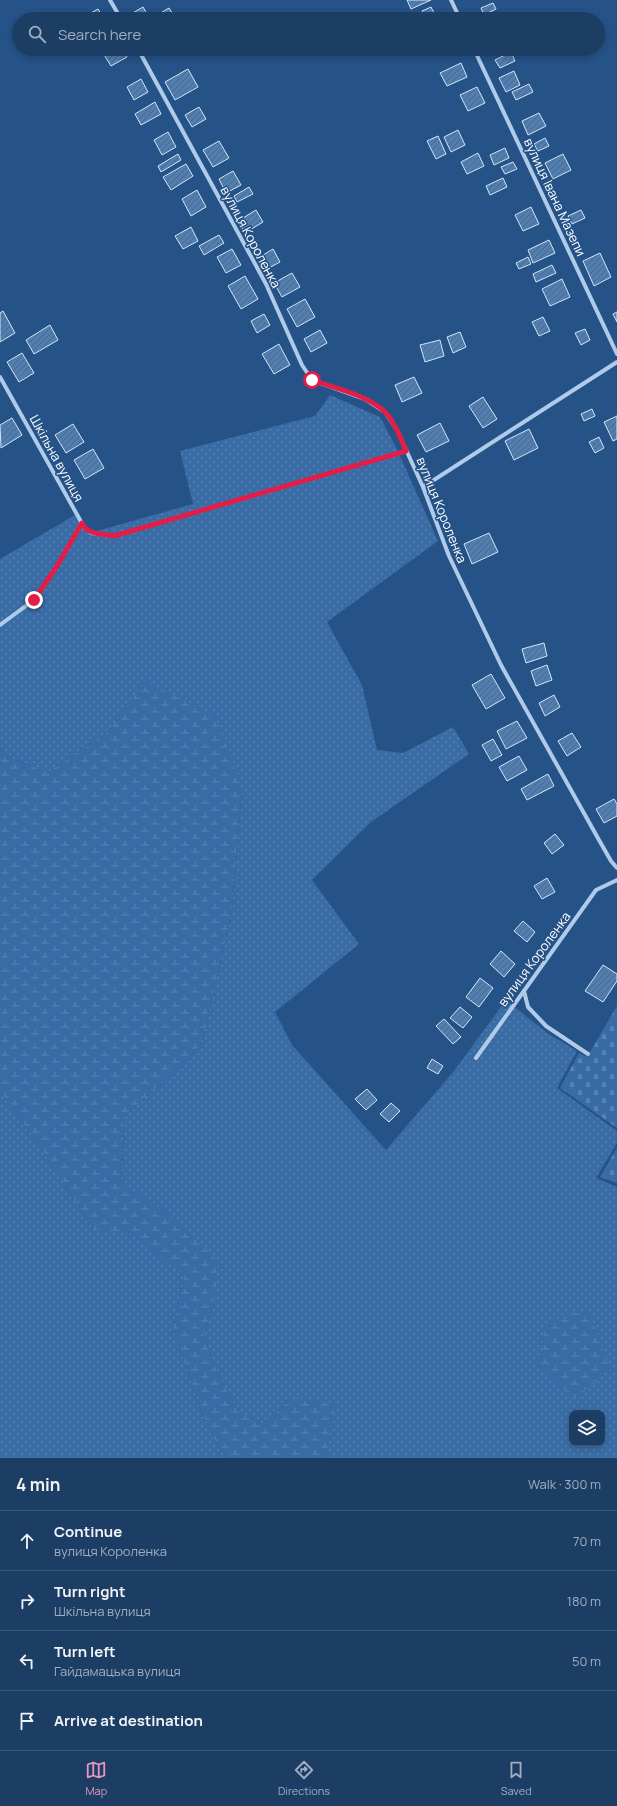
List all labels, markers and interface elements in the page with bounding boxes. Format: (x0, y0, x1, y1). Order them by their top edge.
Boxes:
search box (12, 12, 605, 56)
icon: search (26, 23, 48, 45)
text: Search here (58, 24, 141, 45)
street label: вулиця Івана Мазепи (520, 135, 590, 259)
street label: вулиця Короленка (217, 183, 285, 291)
route start (303, 371, 321, 389)
street label: Шкільна вулиця (26, 411, 88, 505)
street label: вулиця Короленка (412, 454, 472, 566)
route end (25, 591, 43, 609)
street label: вулиця Короленка (494, 908, 574, 1010)
map controls (569, 1410, 605, 1446)
button: layers (569, 1410, 605, 1446)
text: 4 min (16, 1473, 60, 1496)
text: Walk · 300 m (528, 1475, 601, 1493)
text: Continue (54, 1521, 122, 1542)
icon: ahead (16, 1530, 38, 1552)
text: 70 m (573, 1532, 601, 1550)
text: вулиця Короленка (54, 1542, 167, 1560)
text: Turn right (54, 1581, 125, 1602)
icon: right (16, 1590, 38, 1612)
text: 180 m (567, 1592, 601, 1610)
text: Шкільна вулиця (54, 1602, 151, 1620)
text: Turn left (54, 1641, 116, 1662)
icon: left (16, 1650, 38, 1672)
text: 50 m (572, 1652, 601, 1670)
text: Гайдамацька вулиця (54, 1662, 181, 1680)
icon: arrive (16, 1710, 38, 1732)
text: Arrive at destination (54, 1710, 203, 1731)
tab: Map (85, 1759, 107, 1798)
tab: Directions (278, 1759, 330, 1798)
tab: Saved (501, 1759, 532, 1798)

